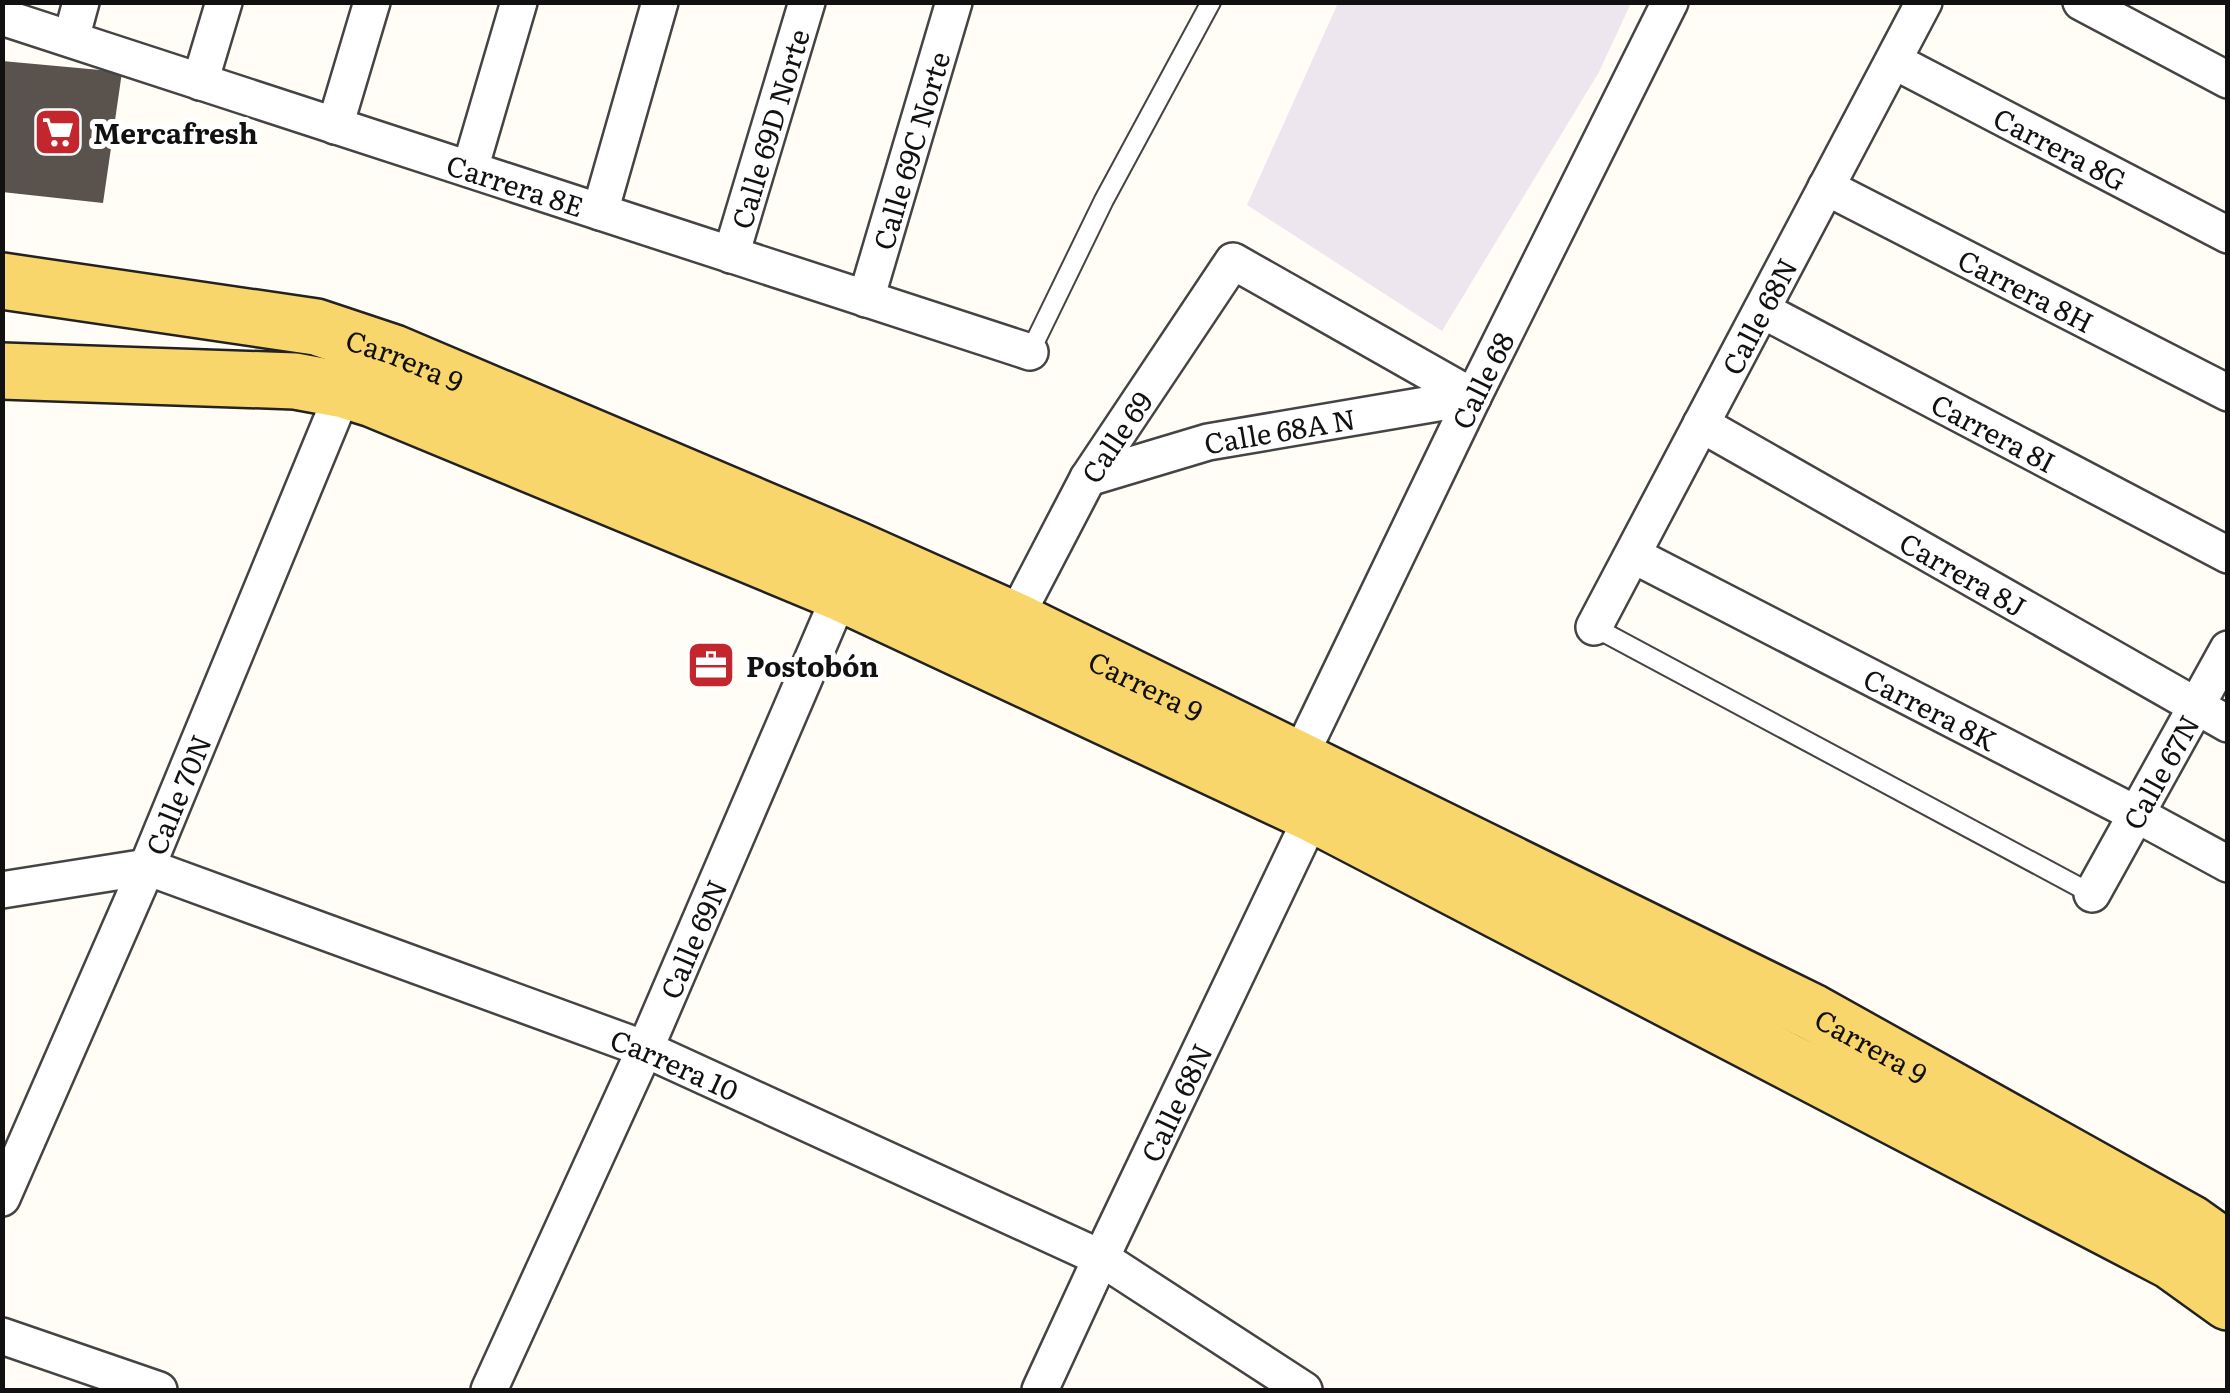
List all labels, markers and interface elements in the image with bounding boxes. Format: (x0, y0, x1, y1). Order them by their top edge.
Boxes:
street label: Calle 69D Norte (719, 23, 819, 234)
street label: Calle 69C Norte (861, 46, 959, 255)
street label: Carrera 8G (1987, 96, 2135, 200)
supermarket icon: Mercafresh (32, 106, 84, 158)
place label: Mercafresh (93, 111, 258, 153)
street label: Carrera 8E (441, 142, 589, 226)
street label: Carrera 8H (1951, 237, 2101, 342)
street label: Calle 68N (1710, 250, 1807, 382)
street label: Carrera 9 (341, 318, 470, 401)
street label: Calle 68 (1440, 324, 1523, 436)
street label: Calle 69 (1070, 382, 1162, 491)
street label: Carrera 8I (1924, 382, 2064, 482)
street label: Calle 68A N (1201, 396, 1359, 463)
street label: Carrera 8J (1892, 521, 2035, 626)
office icon: Postobón (685, 639, 737, 691)
street label: Carrera 9 (1082, 639, 1211, 731)
place label: Postobón (746, 644, 879, 686)
street label: Carrera 8K (1857, 656, 2005, 760)
street label: Calle 67N (2111, 706, 2209, 837)
street label: Calle 70N (133, 728, 221, 861)
street label: Calle 69N (648, 873, 737, 1005)
street label: Carrera 9 (1808, 997, 1936, 1094)
street label: Carrera 10 (605, 1017, 746, 1110)
street label: Calle 68N (1129, 1036, 1222, 1169)

